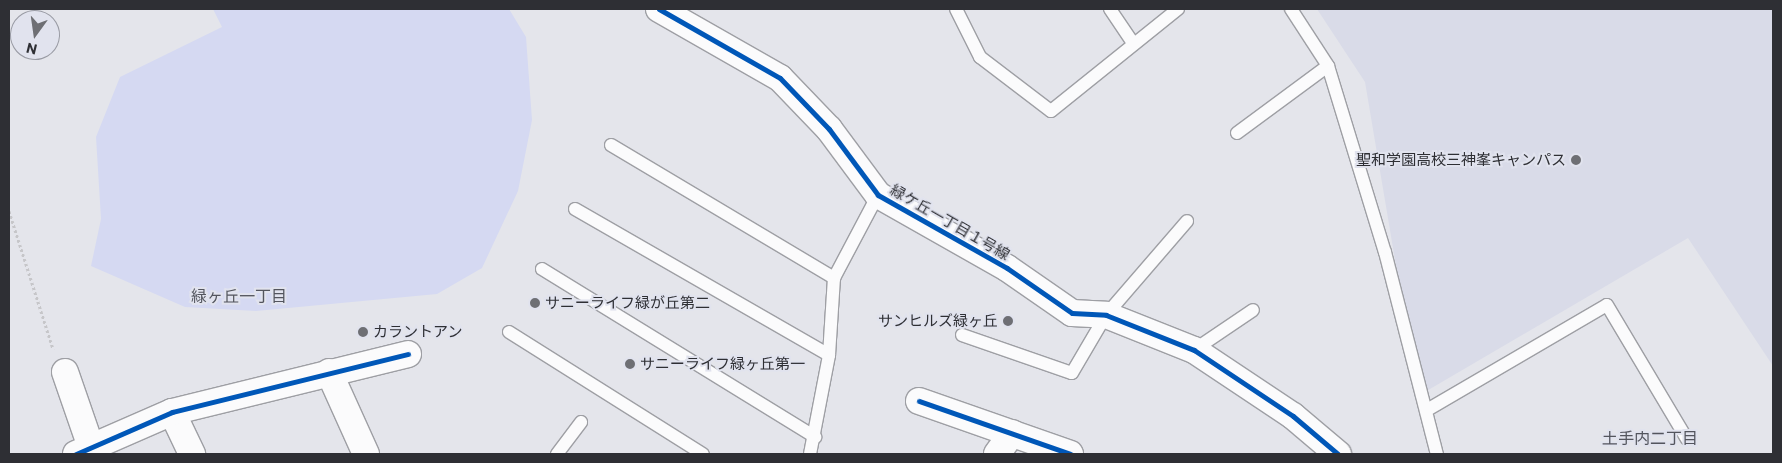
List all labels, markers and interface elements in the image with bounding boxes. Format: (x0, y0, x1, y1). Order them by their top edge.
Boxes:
north arrow (10, 10, 60, 60)
text: N (24, 40, 39, 59)
place label: 聖和学園高校三神峯キャンパス (1356, 151, 1566, 169)
marker: 聖和学園高校三神峯キャンパス (1570, 154, 1582, 166)
street label: 緑ケ丘一丁目１号線 (887, 180, 1013, 264)
district label: 緑ヶ丘一丁目 (191, 286, 287, 306)
place label: サニーライフ緑が丘第二 (545, 294, 710, 312)
marker: サニーライフ緑が丘第二 (529, 297, 541, 309)
place label: サンヒルズ緑ヶ丘 (878, 312, 998, 330)
marker: サンヒルズ緑ヶ丘 (1002, 315, 1014, 327)
place label: カラントアン (373, 323, 463, 341)
marker: カラントアン (357, 326, 369, 338)
place label: サニーライフ緑ヶ丘第一 (640, 355, 805, 373)
marker: サニーライフ緑ヶ丘第一 (624, 358, 636, 370)
district label: 土手内二丁目 (1602, 428, 1698, 448)

